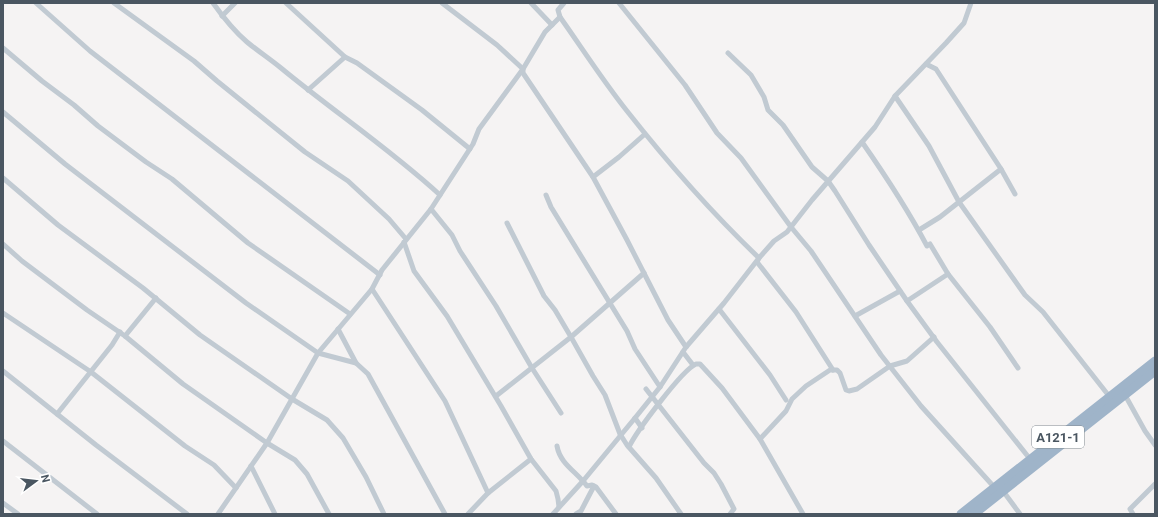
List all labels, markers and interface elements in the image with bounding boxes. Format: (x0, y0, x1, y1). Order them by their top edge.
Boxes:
road number: A121-1 (1032, 426, 1084, 448)
north arrow (16, 461, 56, 501)
text: N (38, 473, 53, 484)

